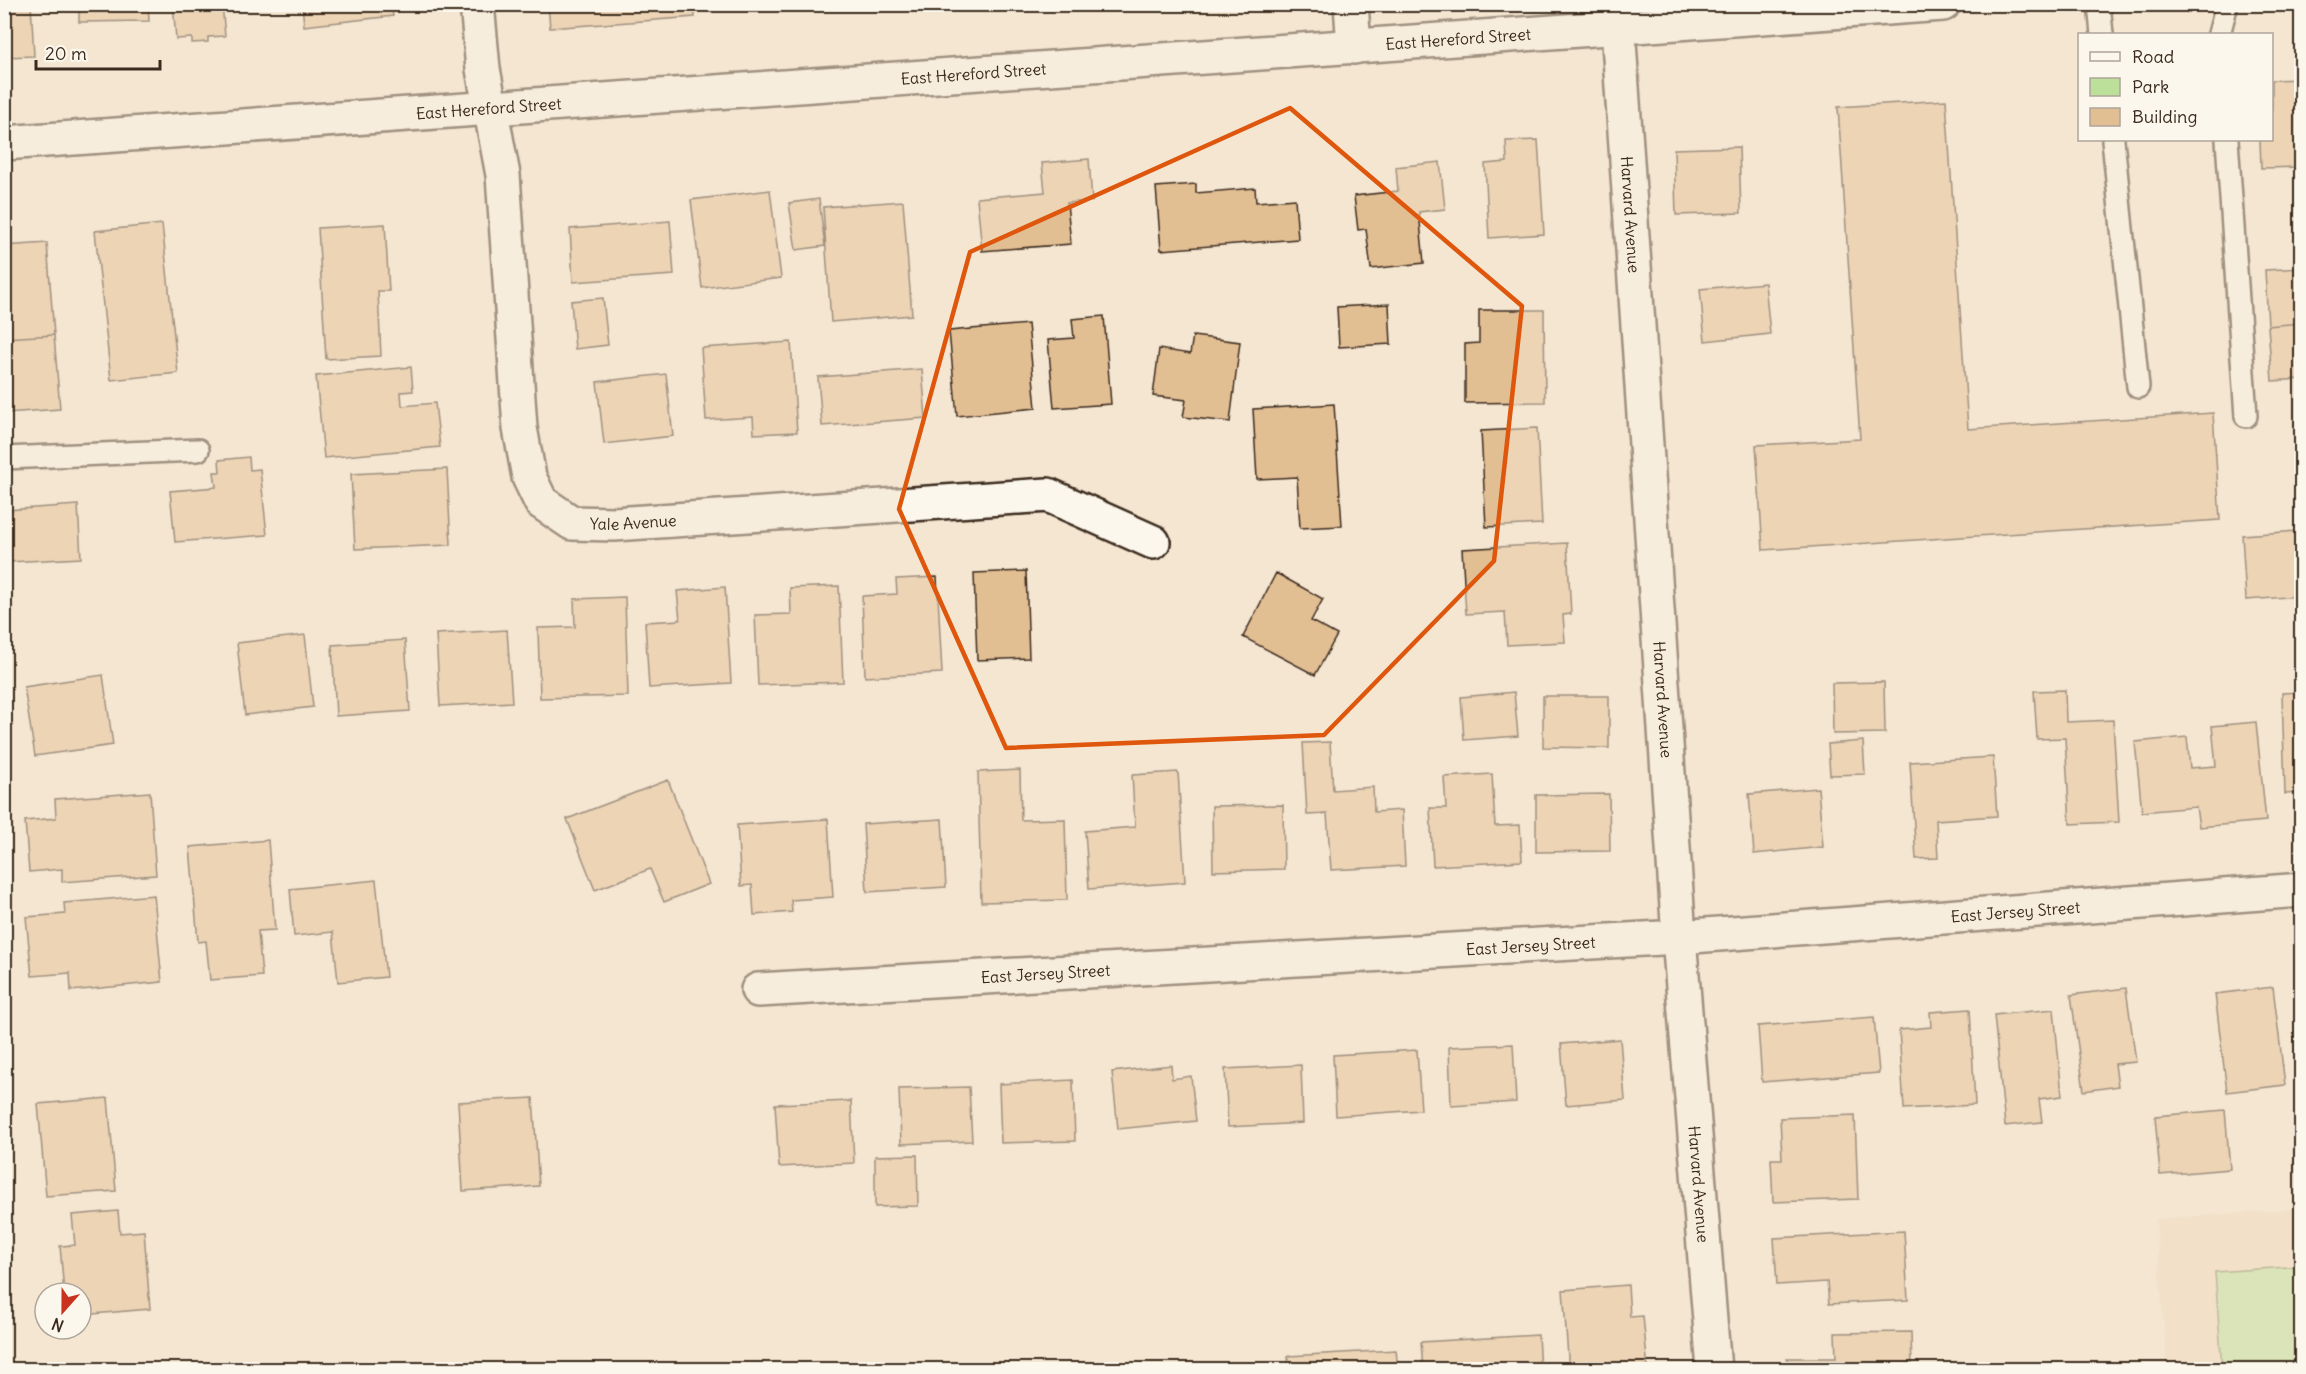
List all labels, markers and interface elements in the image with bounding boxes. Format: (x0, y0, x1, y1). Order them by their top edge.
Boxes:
street label: East Hereford Street (1385, 24, 1532, 54)
scale bar (36, 33, 160, 71)
legend (2078, 33, 2273, 141)
text: 20 m (45, 42, 87, 65)
text: Road (2132, 45, 2175, 68)
street label: East Hereford Street (900, 58, 1048, 89)
text: Park (2132, 75, 2169, 98)
street label: East Hereford Street (415, 93, 563, 123)
text: Building (2132, 105, 2197, 128)
street label: Harvard Avenue (1617, 155, 1644, 274)
street label: Yale Avenue (590, 510, 677, 534)
street label: Harvard Avenue (1649, 640, 1677, 759)
street label: East Jersey Street (1950, 897, 2082, 926)
street label: East Jersey Street (1465, 932, 1597, 959)
street label: East Jersey Street (980, 960, 1111, 987)
street label: Harvard Avenue (1684, 1125, 1714, 1243)
north arrow (33, 1281, 93, 1341)
text: N (49, 1314, 66, 1336)

